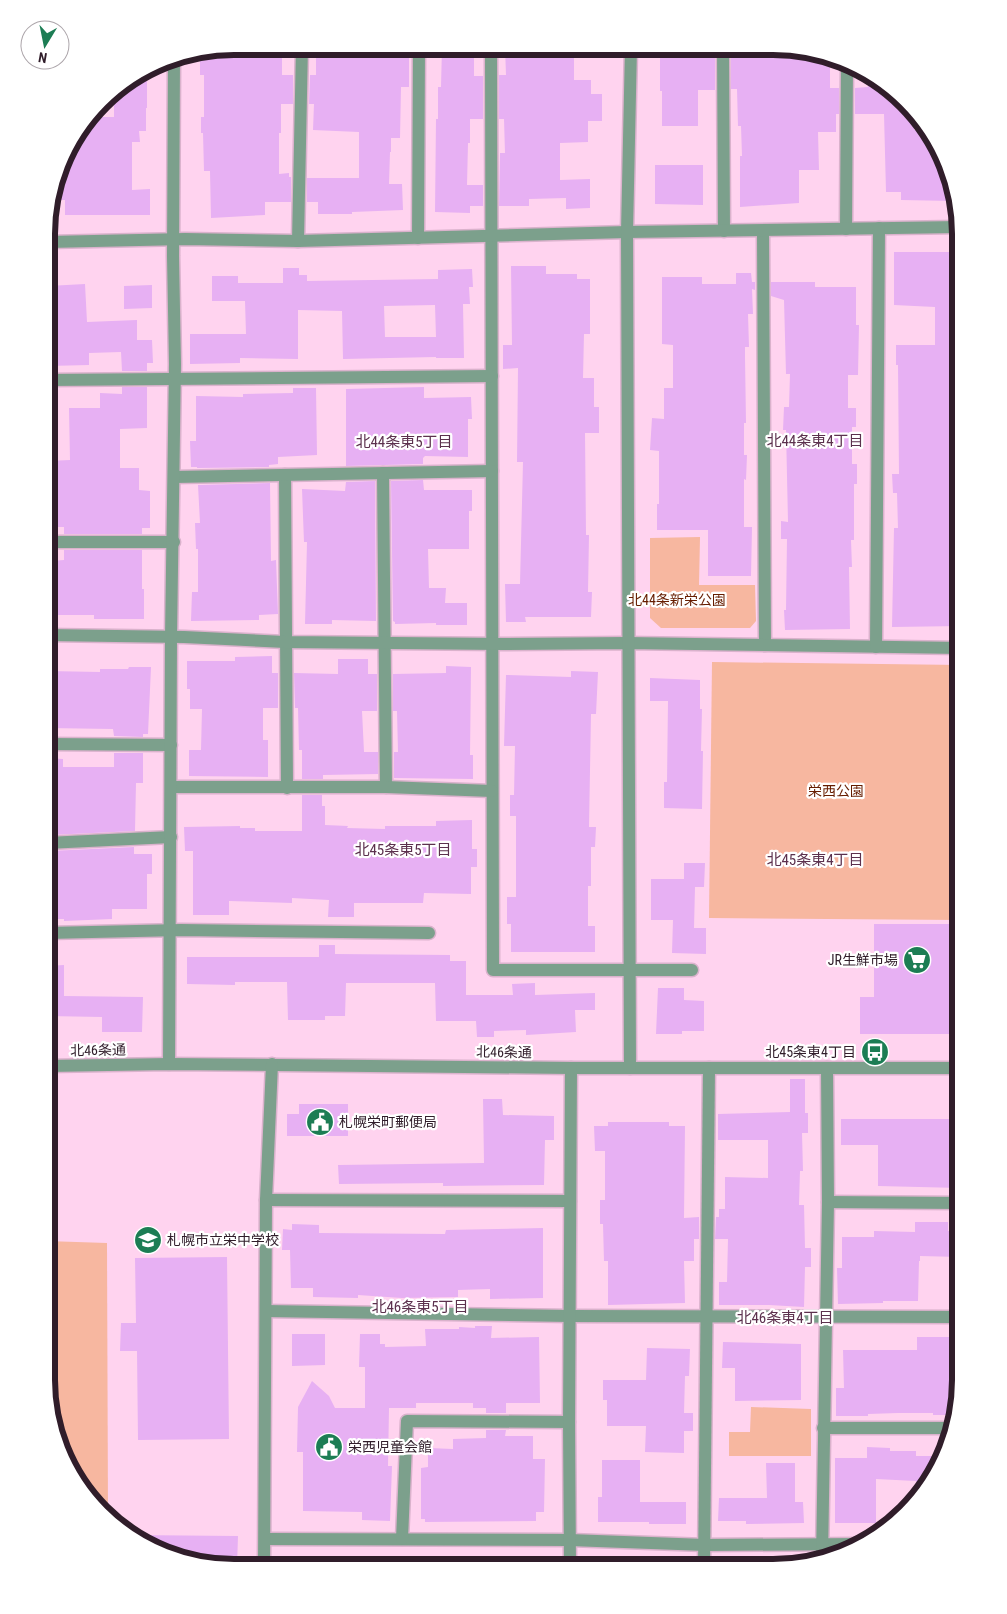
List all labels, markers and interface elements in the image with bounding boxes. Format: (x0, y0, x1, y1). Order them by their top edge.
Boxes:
north arrow (20, 20, 70, 70)
text: N (37, 49, 48, 66)
district label: 北44条東4丁目 (766, 432, 864, 450)
district label: 北44条東5丁目 (355, 433, 453, 451)
park label: 北44条新栄公園 (628, 592, 726, 608)
park label: 栄西公園 (808, 783, 864, 799)
district label: 北45条東5丁目 (354, 841, 452, 859)
district label: 北45条東4丁目 (766, 851, 864, 869)
supermarket icon: JR生鮮市場 (902, 945, 932, 975)
place label: JR生鮮市場 (828, 952, 898, 968)
bus stop icon: 北45条東4丁目 (860, 1037, 890, 1067)
street label: 北46条通 (70, 1042, 126, 1058)
street label: 北46条通 (476, 1044, 532, 1060)
place label: 北45条東4丁目 (765, 1044, 856, 1060)
public building icon: 札幌栄町郵便局 (305, 1107, 335, 1137)
place label: 札幌栄町郵便局 (339, 1114, 437, 1130)
school or university icon: 札幌市立栄中学校 (133, 1225, 163, 1255)
place label: 札幌市立栄中学校 (167, 1232, 279, 1248)
district label: 北46条東5丁目 (371, 1298, 469, 1316)
district label: 北46条東4丁目 (736, 1309, 834, 1327)
public building icon: 栄西児童会館 (314, 1432, 344, 1462)
place label: 栄西児童会館 (348, 1439, 432, 1455)

